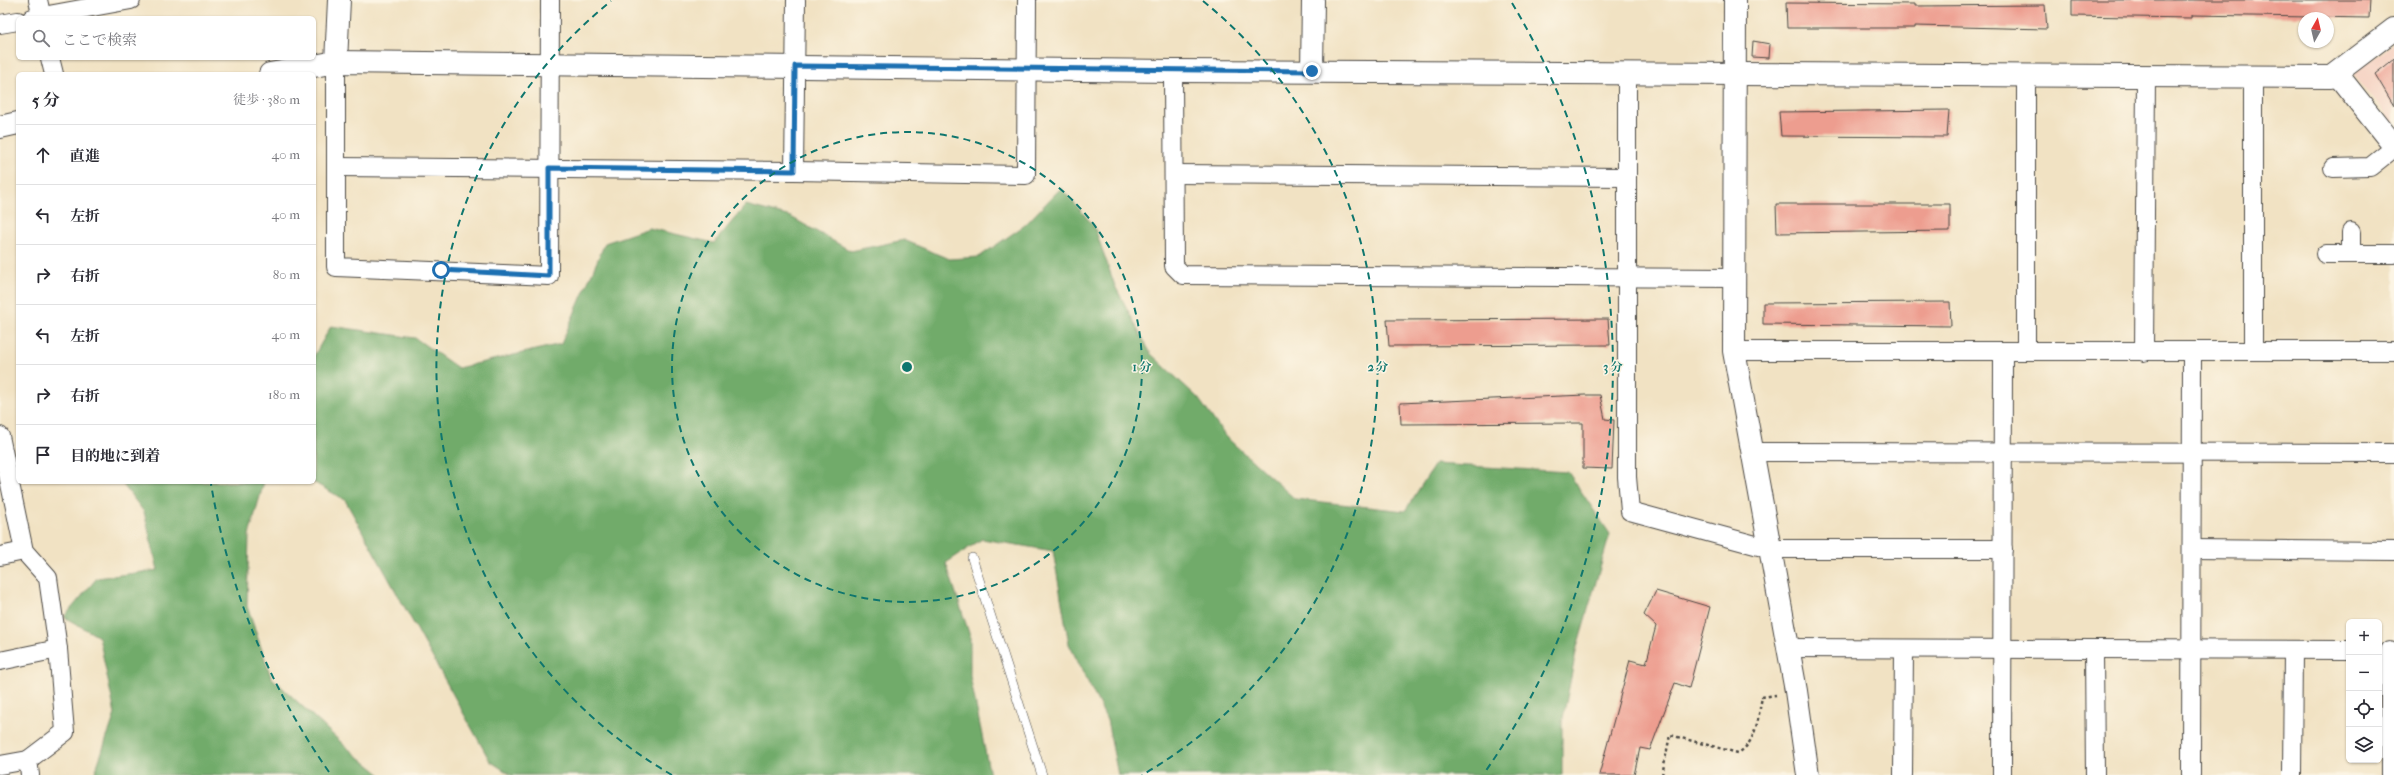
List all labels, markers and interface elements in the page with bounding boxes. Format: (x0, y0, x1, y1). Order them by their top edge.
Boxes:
north arrow (2298, 12, 2334, 48)
search box (16, 16, 316, 60)
icon: search (30, 27, 52, 49)
text: ここで検索 (62, 31, 137, 49)
route end (1303, 62, 1321, 80)
text: 5 分 (32, 90, 60, 110)
text: 徒歩 · 380 m (233, 92, 300, 107)
icon: ahead (32, 144, 54, 166)
text: 直進 (70, 147, 100, 165)
text: 40 m (272, 147, 300, 162)
icon: left (32, 204, 54, 226)
text: 左折 (70, 207, 100, 225)
text: 40 m (272, 207, 300, 222)
route start (432, 261, 450, 279)
icon: right (32, 264, 54, 286)
text: 右折 (70, 267, 100, 285)
text: 80 m (273, 267, 300, 282)
icon: left (32, 324, 54, 346)
text: 左折 (70, 327, 100, 345)
text: 40 m (272, 327, 300, 342)
centre of rings (900, 360, 914, 374)
text: 1 分 (1133, 360, 1151, 374)
text: 2 分 (1368, 360, 1388, 374)
text: 3 分 (1603, 360, 1623, 375)
icon: right (32, 384, 54, 406)
text: 右折 (70, 387, 100, 405)
text: 180 m (268, 387, 300, 402)
icon: arrive (32, 444, 54, 466)
text: 目的地に到着 (70, 447, 160, 465)
map controls (2346, 619, 2382, 763)
button: + (2346, 619, 2382, 655)
button: − (2346, 655, 2382, 691)
button: locate (2346, 691, 2382, 727)
button: layers (2346, 727, 2382, 763)

